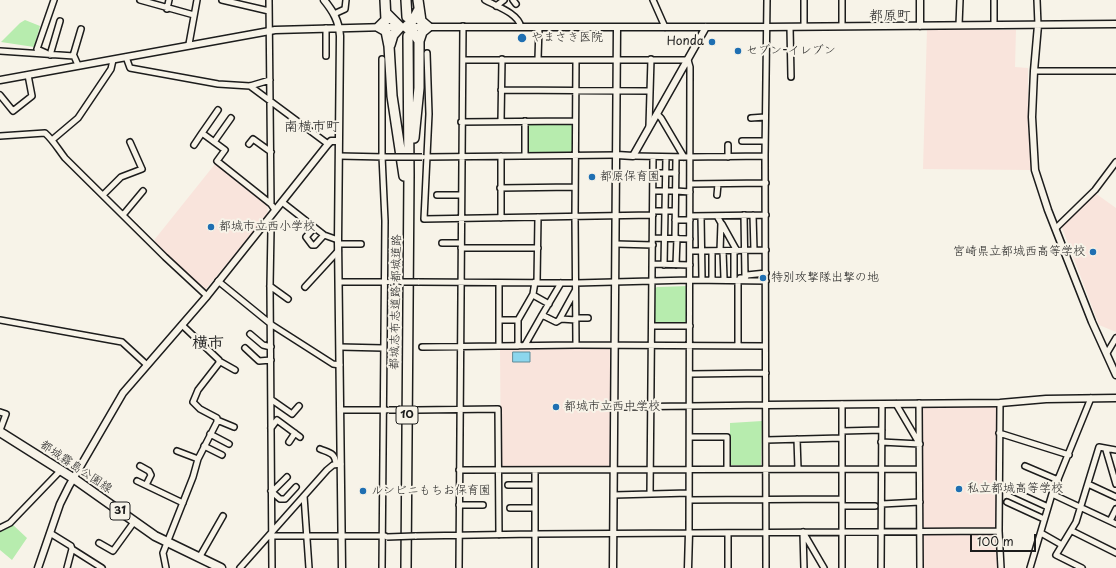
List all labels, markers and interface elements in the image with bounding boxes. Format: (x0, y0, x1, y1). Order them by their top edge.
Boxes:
district label: 都原町 (869, 8, 911, 24)
place label: やまさき医院 (531, 31, 603, 45)
marker: やまさき医院 (516, 32, 528, 44)
place label: Honda (667, 35, 704, 49)
marker: Honda (707, 37, 717, 47)
place label: セブン-イレブン (746, 44, 836, 58)
marker: セブン-イレブン (733, 46, 743, 56)
district label: 南横市町 (284, 119, 340, 135)
place label: 都原保育園 (600, 170, 660, 184)
marker: 都原保育園 (587, 172, 597, 182)
place label: 都城市立西小学校 (219, 220, 315, 234)
marker: 都城市立西小学校 (206, 222, 216, 232)
street label: 都城志布志道路;都城道路 (388, 234, 404, 370)
place label: 宮崎県立都城西高等学校 (953, 245, 1085, 259)
marker: 宮崎県立都城西高等学校 (1088, 247, 1098, 257)
place label: 特別攻撃隊出撃の地 (771, 271, 879, 285)
marker: 特別攻撃隊出撃の地 (758, 273, 768, 283)
district label: 横市 (192, 334, 224, 354)
place label: 都城市立西中学校 (564, 400, 660, 414)
marker: 都城市立西中学校 (551, 402, 561, 412)
road number: 10 (396, 406, 418, 424)
street label: 都城霧島公園線 (37, 438, 115, 496)
place label: 私立都城高等学校 (967, 482, 1063, 496)
place label: ルンビニもちお保育園 (371, 484, 491, 498)
marker: 私立都城高等学校 (954, 484, 964, 494)
marker: ルンビニもちお保育園 (358, 486, 368, 496)
road number: 31 (110, 502, 130, 520)
scale bar (972, 526, 1038, 552)
text: 100 m (977, 532, 1014, 550)

